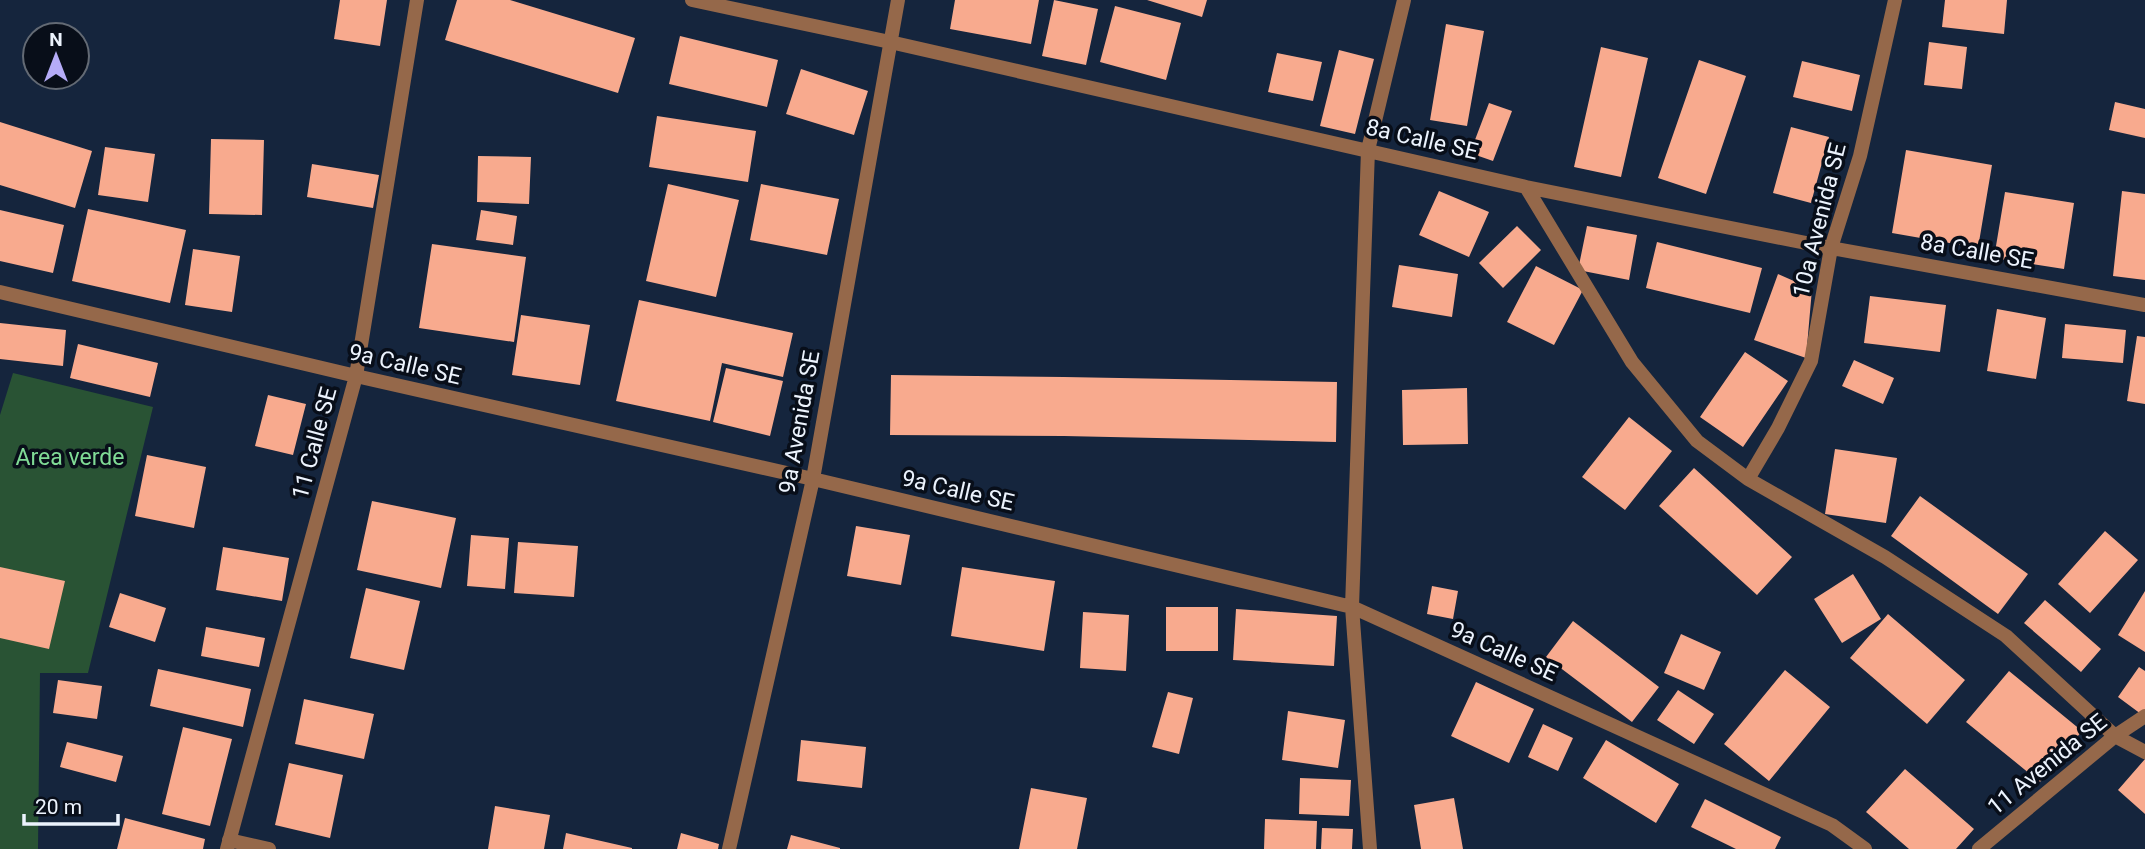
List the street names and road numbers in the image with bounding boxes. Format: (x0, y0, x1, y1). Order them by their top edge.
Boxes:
street label: 8a Calle SE (1363, 113, 1481, 166)
street label: 10a Avenida SE (1787, 140, 1852, 300)
street label: 8a Calle SE (1918, 228, 2036, 275)
street label: 9a Calle SE (346, 338, 464, 391)
street label: 9a Avenida SE (774, 348, 825, 496)
street label: 11 Calle SE (287, 384, 342, 502)
street label: 9a Calle SE (899, 464, 1017, 517)
street label: 9a Calle SE (1446, 616, 1562, 687)
street label: 11 Avenida SE (1982, 708, 2112, 821)

